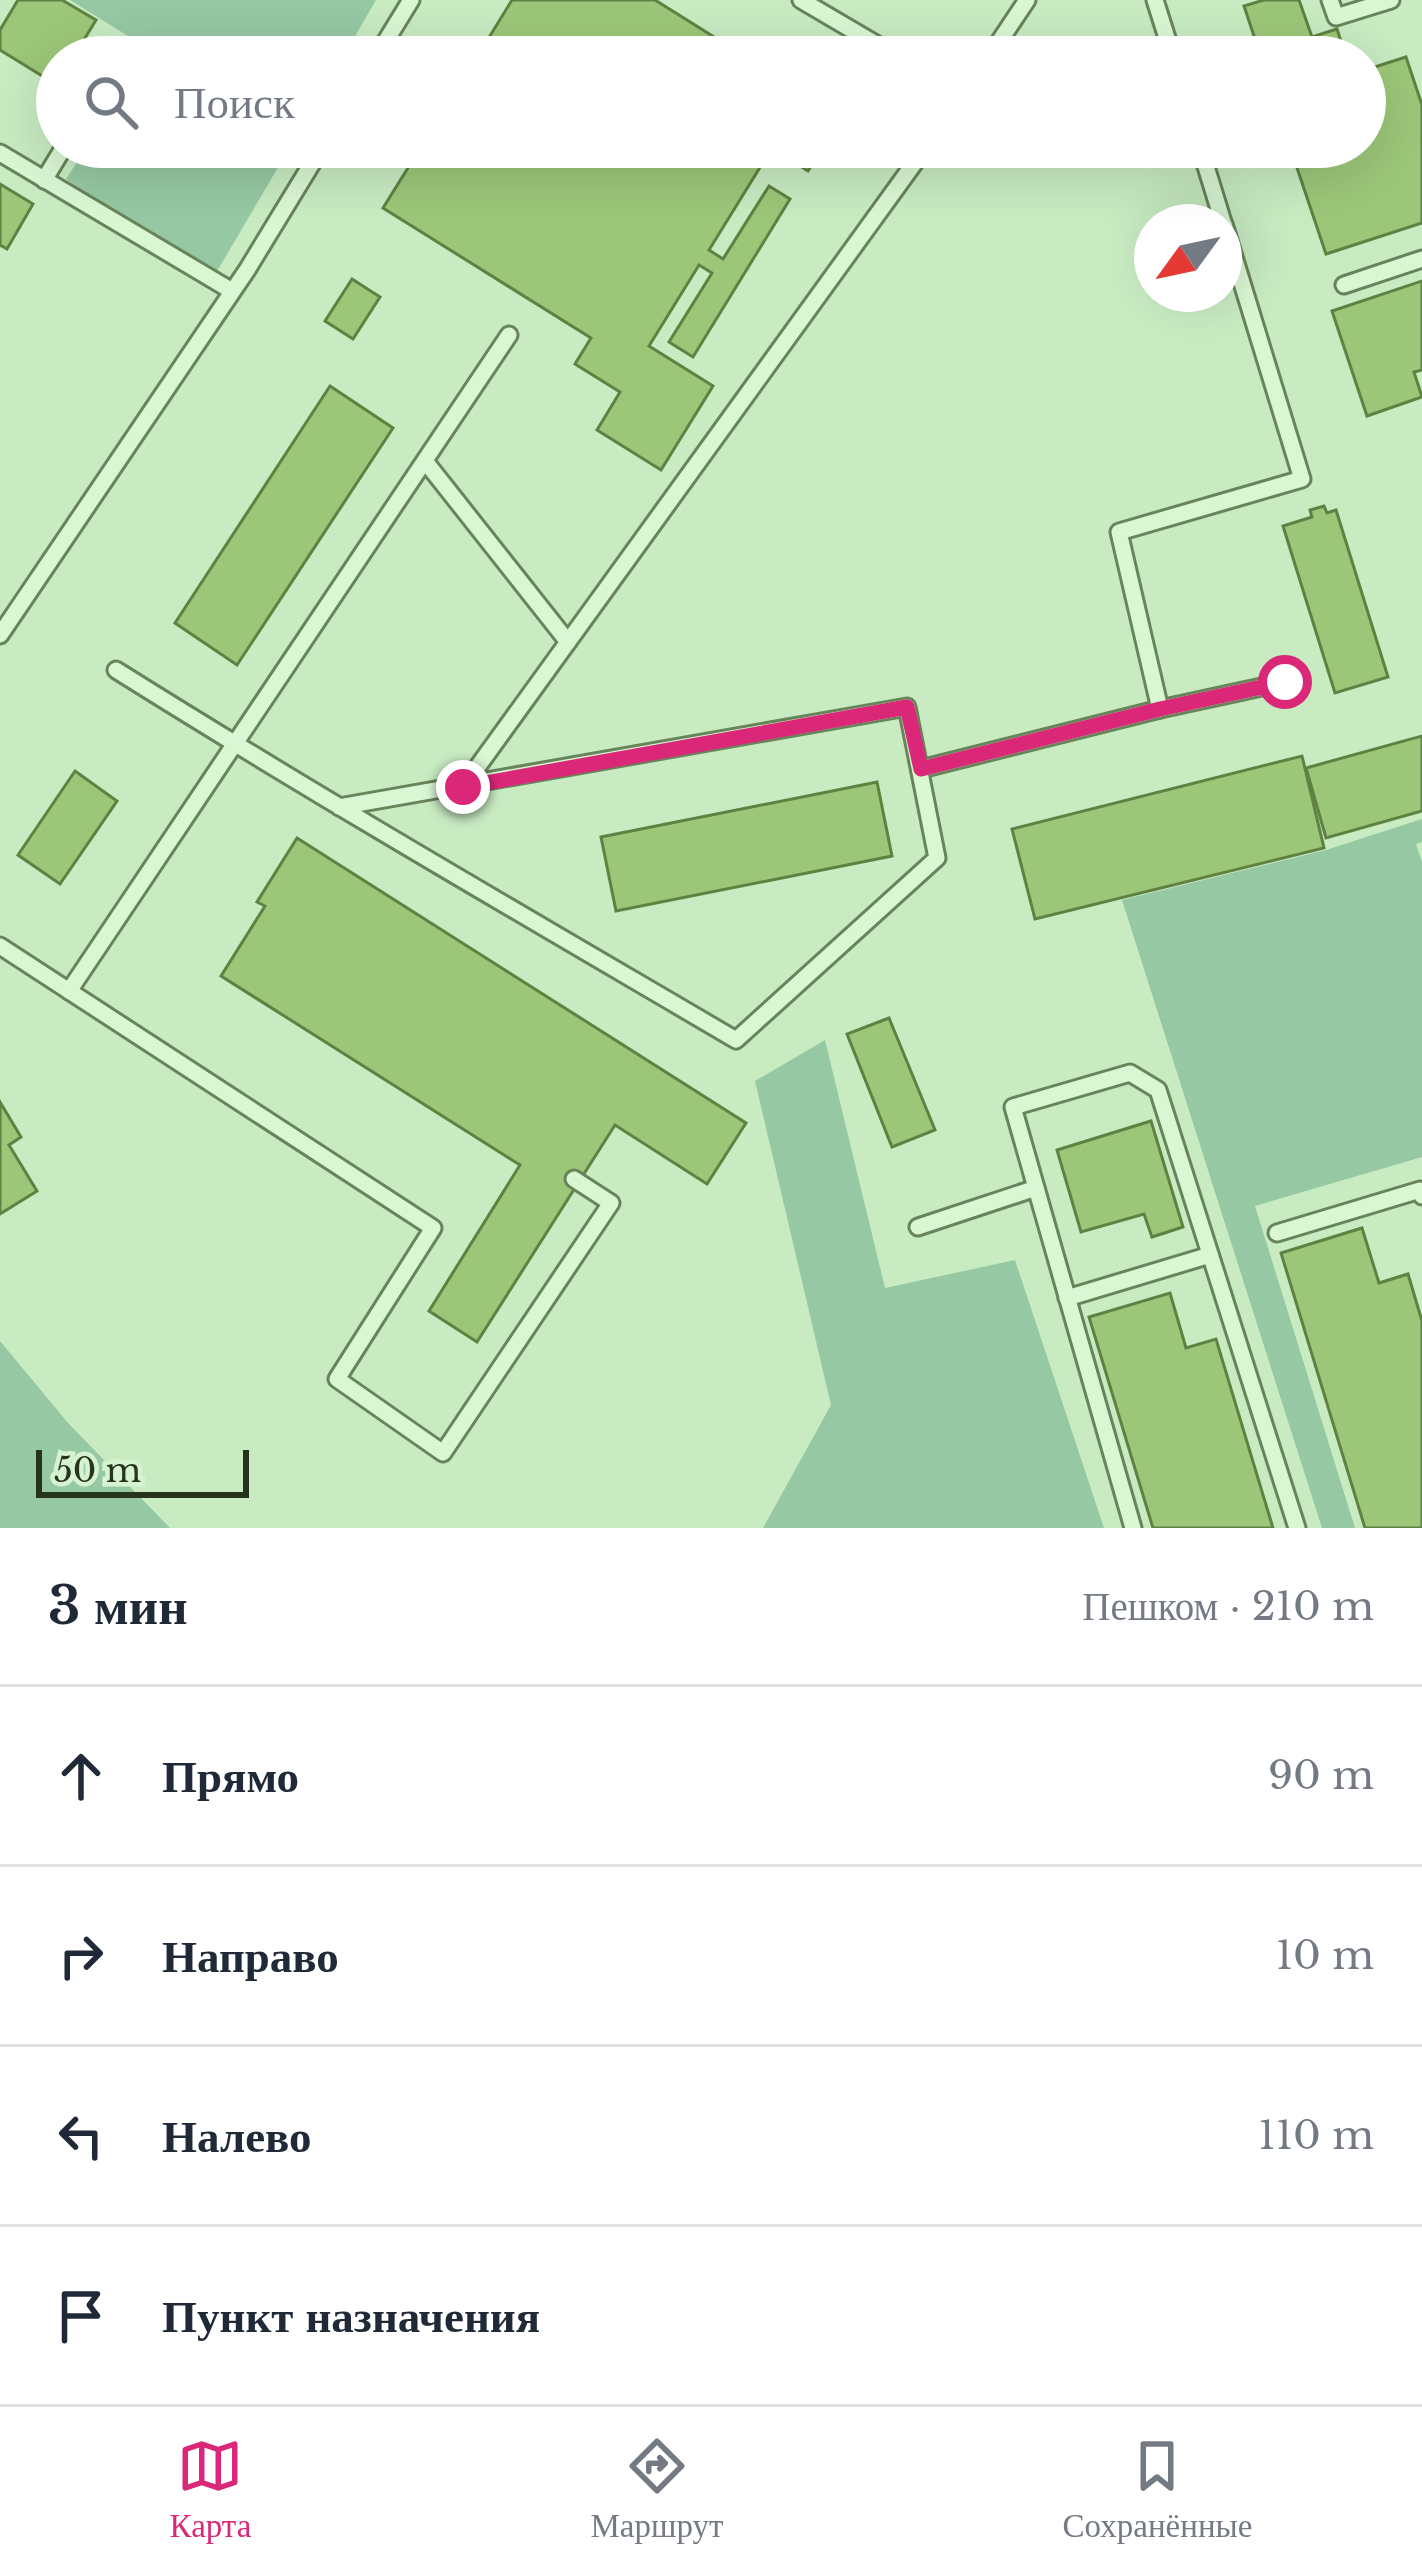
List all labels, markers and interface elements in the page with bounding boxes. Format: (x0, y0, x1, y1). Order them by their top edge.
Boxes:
search box (36, 36, 1386, 168)
icon: search (78, 69, 144, 135)
text: Поиск (174, 74, 295, 130)
north arrow (1134, 204, 1242, 312)
route start (1258, 655, 1312, 709)
route end (436, 760, 490, 814)
scale bar (36, 1444, 249, 1497)
text: 50 m (54, 1450, 141, 1491)
text: 3 мин (48, 1575, 188, 1638)
text: Пешком · 210 m (1082, 1582, 1374, 1631)
icon: ahead (48, 1743, 114, 1809)
text: Прямо (162, 1748, 299, 1804)
text: 90 m (1268, 1751, 1374, 1800)
icon: right (48, 1923, 114, 1989)
text: Направо (162, 1928, 339, 1984)
text: 10 m (1276, 1931, 1374, 1980)
icon: left (48, 2103, 114, 2169)
text: Налево (162, 2108, 312, 2164)
text: 110 m (1258, 2111, 1374, 2160)
icon: arrive (48, 2283, 114, 2349)
text: Пункт назначения (162, 2288, 540, 2344)
tab: Карта (170, 2433, 251, 2546)
tab: Маршрут (591, 2433, 723, 2546)
tab: Сохранённые (1063, 2433, 1252, 2546)

